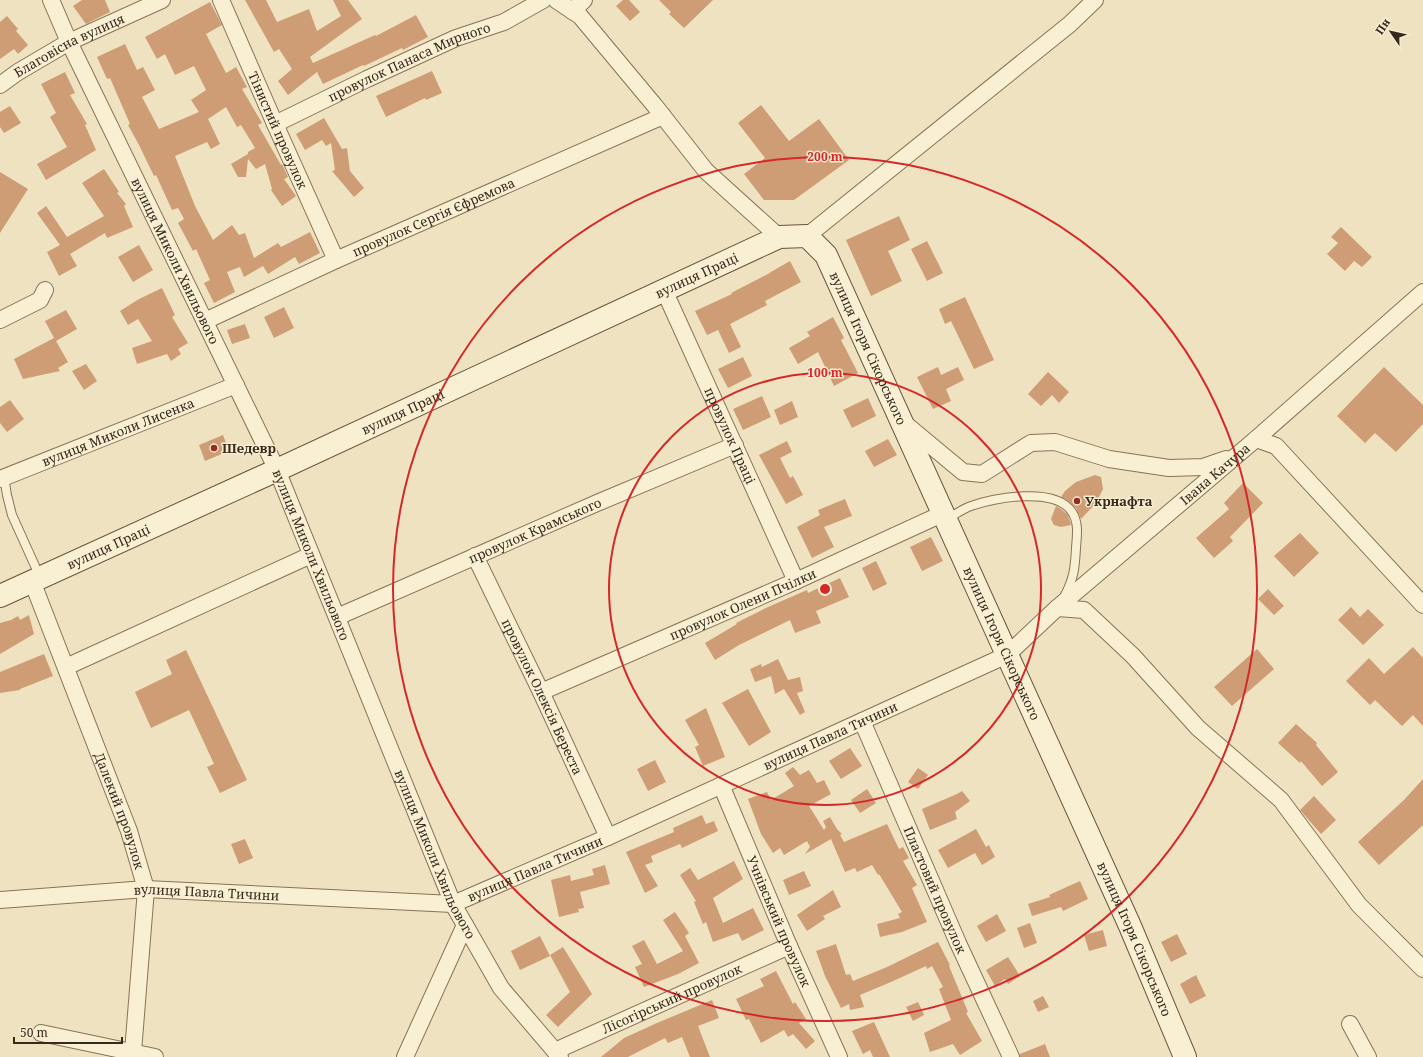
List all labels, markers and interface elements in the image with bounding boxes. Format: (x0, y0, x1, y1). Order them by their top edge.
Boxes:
street label: Благовісна вулиця (11, 9, 127, 81)
north arrow (1371, 12, 1411, 52)
text: Пн (1372, 15, 1393, 37)
street label: провулок Панаса Мирного (325, 18, 493, 106)
street label: Тінистий провулок (244, 69, 312, 192)
text: 200 m (807, 148, 843, 165)
street label: провулок Сергія Єфремова (349, 173, 518, 261)
street label: вулиця Миколи Хвильового (127, 175, 223, 347)
street label: вулиця Праці (652, 248, 742, 302)
street label: вулиця Ігоря Сікорського (826, 269, 911, 428)
text: 100 m (807, 364, 843, 381)
street label: вулиця Праці (358, 384, 448, 439)
street label: провулок Праці (700, 384, 760, 488)
street label: вулиця Миколи Лисенка (39, 394, 197, 471)
place label: Шедевр (222, 439, 276, 457)
street label: Івана Качура (1176, 439, 1254, 509)
marker: Шедевр (209, 443, 219, 453)
street label: вулиця Миколи Хвильового (269, 467, 354, 643)
place label: Укрнафта (1085, 492, 1153, 510)
street label: провулок Крамського (465, 493, 604, 567)
marker: Укрнафта (1072, 496, 1082, 506)
street label: вулиця Праці (64, 520, 153, 574)
street label: провулок Олени Пчілки (666, 564, 819, 644)
street label: вулиця Ігоря Сікорського (959, 564, 1045, 723)
centre of rings (818, 582, 832, 596)
street label: провулок Олексія Береста (498, 616, 587, 778)
street label: вулиця Павла Тичини (760, 697, 901, 774)
street label: Далекий провулок (90, 750, 149, 872)
street label: вулиця Миколи Хвильового (390, 767, 480, 942)
street label: Пластовий провулок (900, 824, 971, 957)
street label: вулиця Павла Тичини (464, 831, 606, 906)
street label: Учнівський провулок (743, 853, 815, 990)
street label: вулиця Ігоря Сікорського (1093, 859, 1176, 1019)
street label: вулиця Павла Тичини (133, 880, 280, 905)
street label: Лісогірський провулок (599, 959, 745, 1038)
scale bar (14, 1019, 122, 1045)
text: 50 m (20, 1024, 48, 1041)

